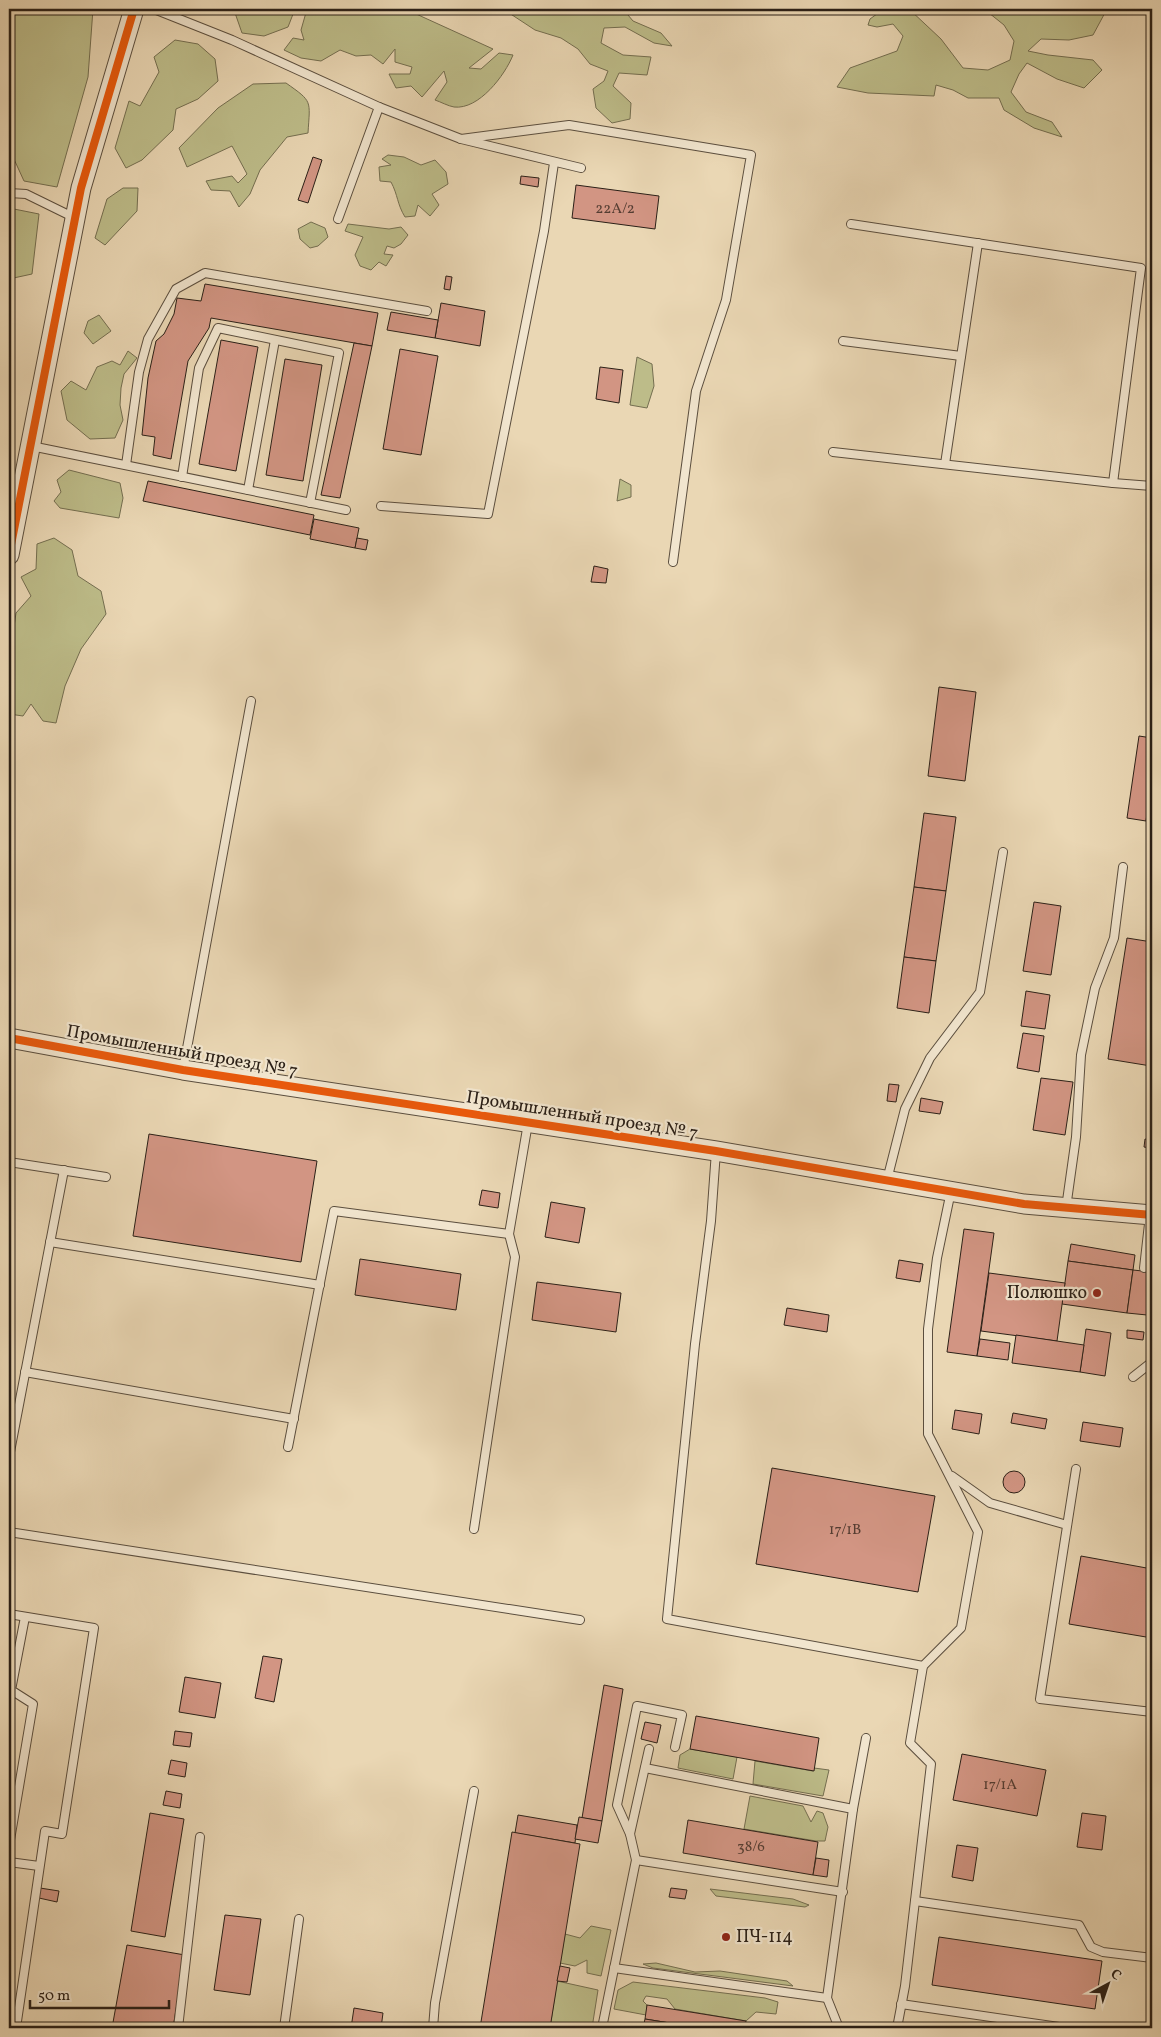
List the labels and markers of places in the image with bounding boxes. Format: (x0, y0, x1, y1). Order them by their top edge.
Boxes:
place label: Полюшко (1007, 1281, 1087, 1306)
marker: Полюшко (1091, 1287, 1103, 1299)
place label: ПЧ-114 (736, 1925, 793, 1950)
marker: ПЧ-114 (720, 1931, 732, 1943)

